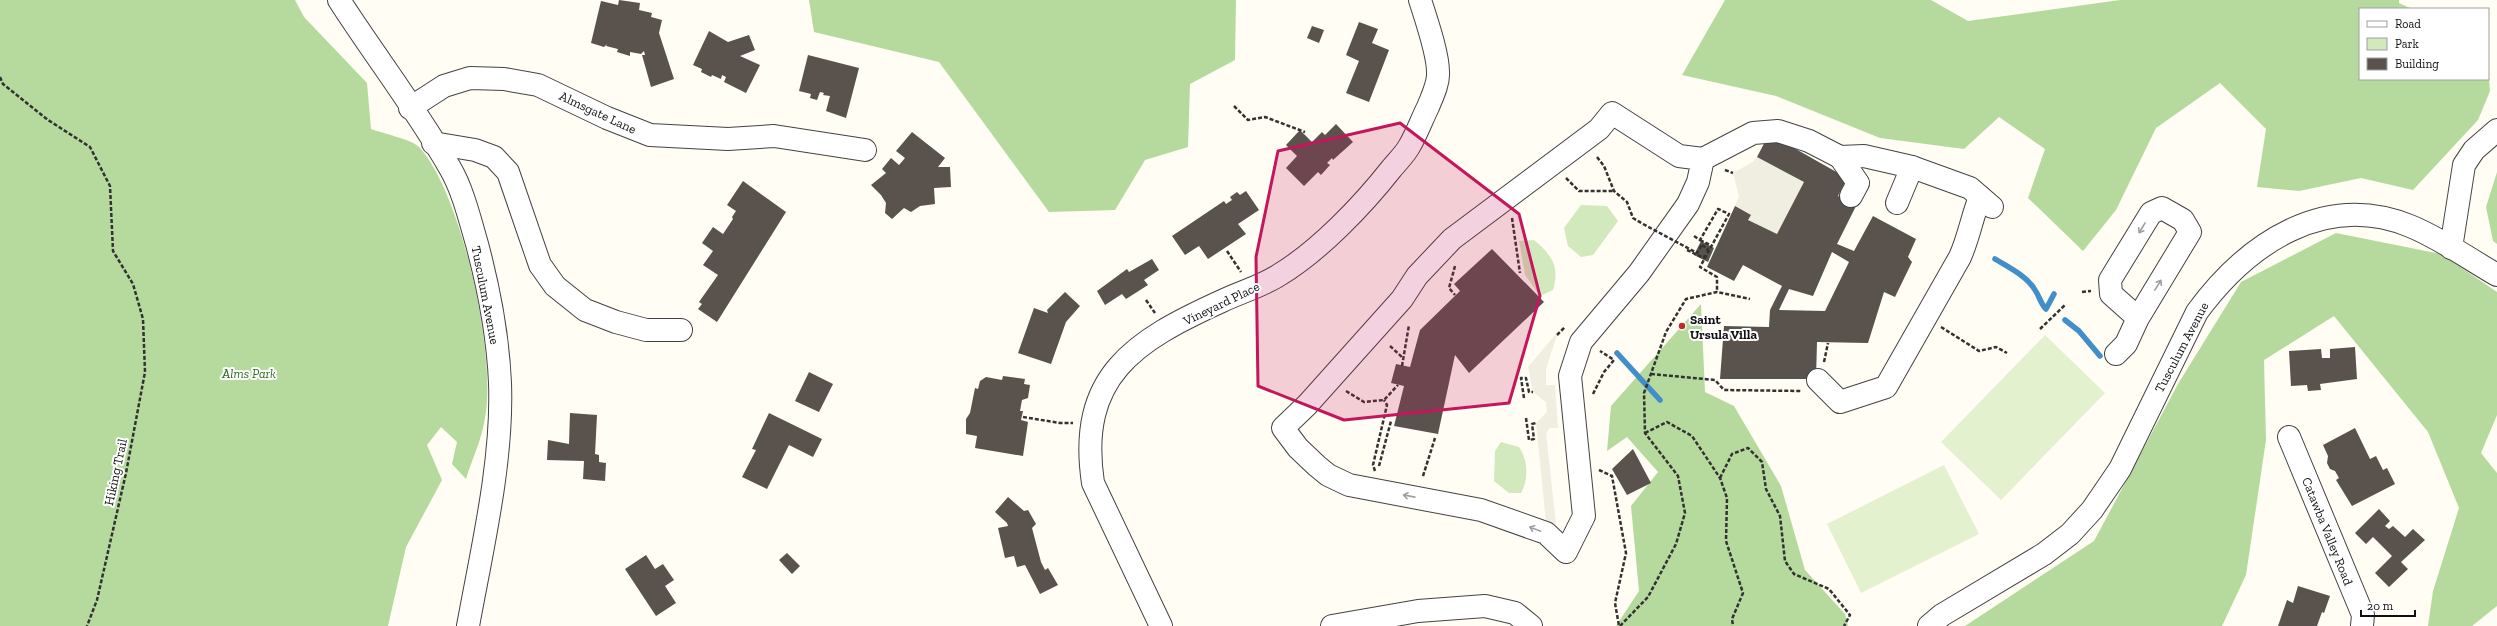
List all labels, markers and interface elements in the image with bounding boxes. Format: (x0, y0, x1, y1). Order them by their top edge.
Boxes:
legend (2359, 8, 2489, 80)
text: Road (2395, 17, 2421, 31)
text: Park (2395, 37, 2420, 51)
text: Building (2395, 57, 2439, 71)
street label: Almsgate Lane (557, 88, 639, 137)
one-way arrow (2138, 222, 2146, 233)
street label: Tusculum Avenue (469, 245, 502, 346)
street label: Vineyard Place (1180, 279, 1262, 329)
one-way arrow (2155, 279, 2163, 291)
street label: Tusculum Avenue (2151, 300, 2212, 395)
place label: Saint Ursula Villa (1690, 312, 1757, 342)
marker: Saint Ursula Villa (1677, 321, 1687, 331)
park label: Alms Park (221, 366, 276, 381)
street label: Hiking Trail (101, 437, 130, 507)
street label: Catawba Valley Road (2299, 475, 2356, 587)
one-way arrow (1403, 492, 1416, 500)
one-way arrow (1529, 524, 1541, 532)
scale bar (2361, 592, 2415, 618)
text: 20 m (2367, 599, 2394, 613)

